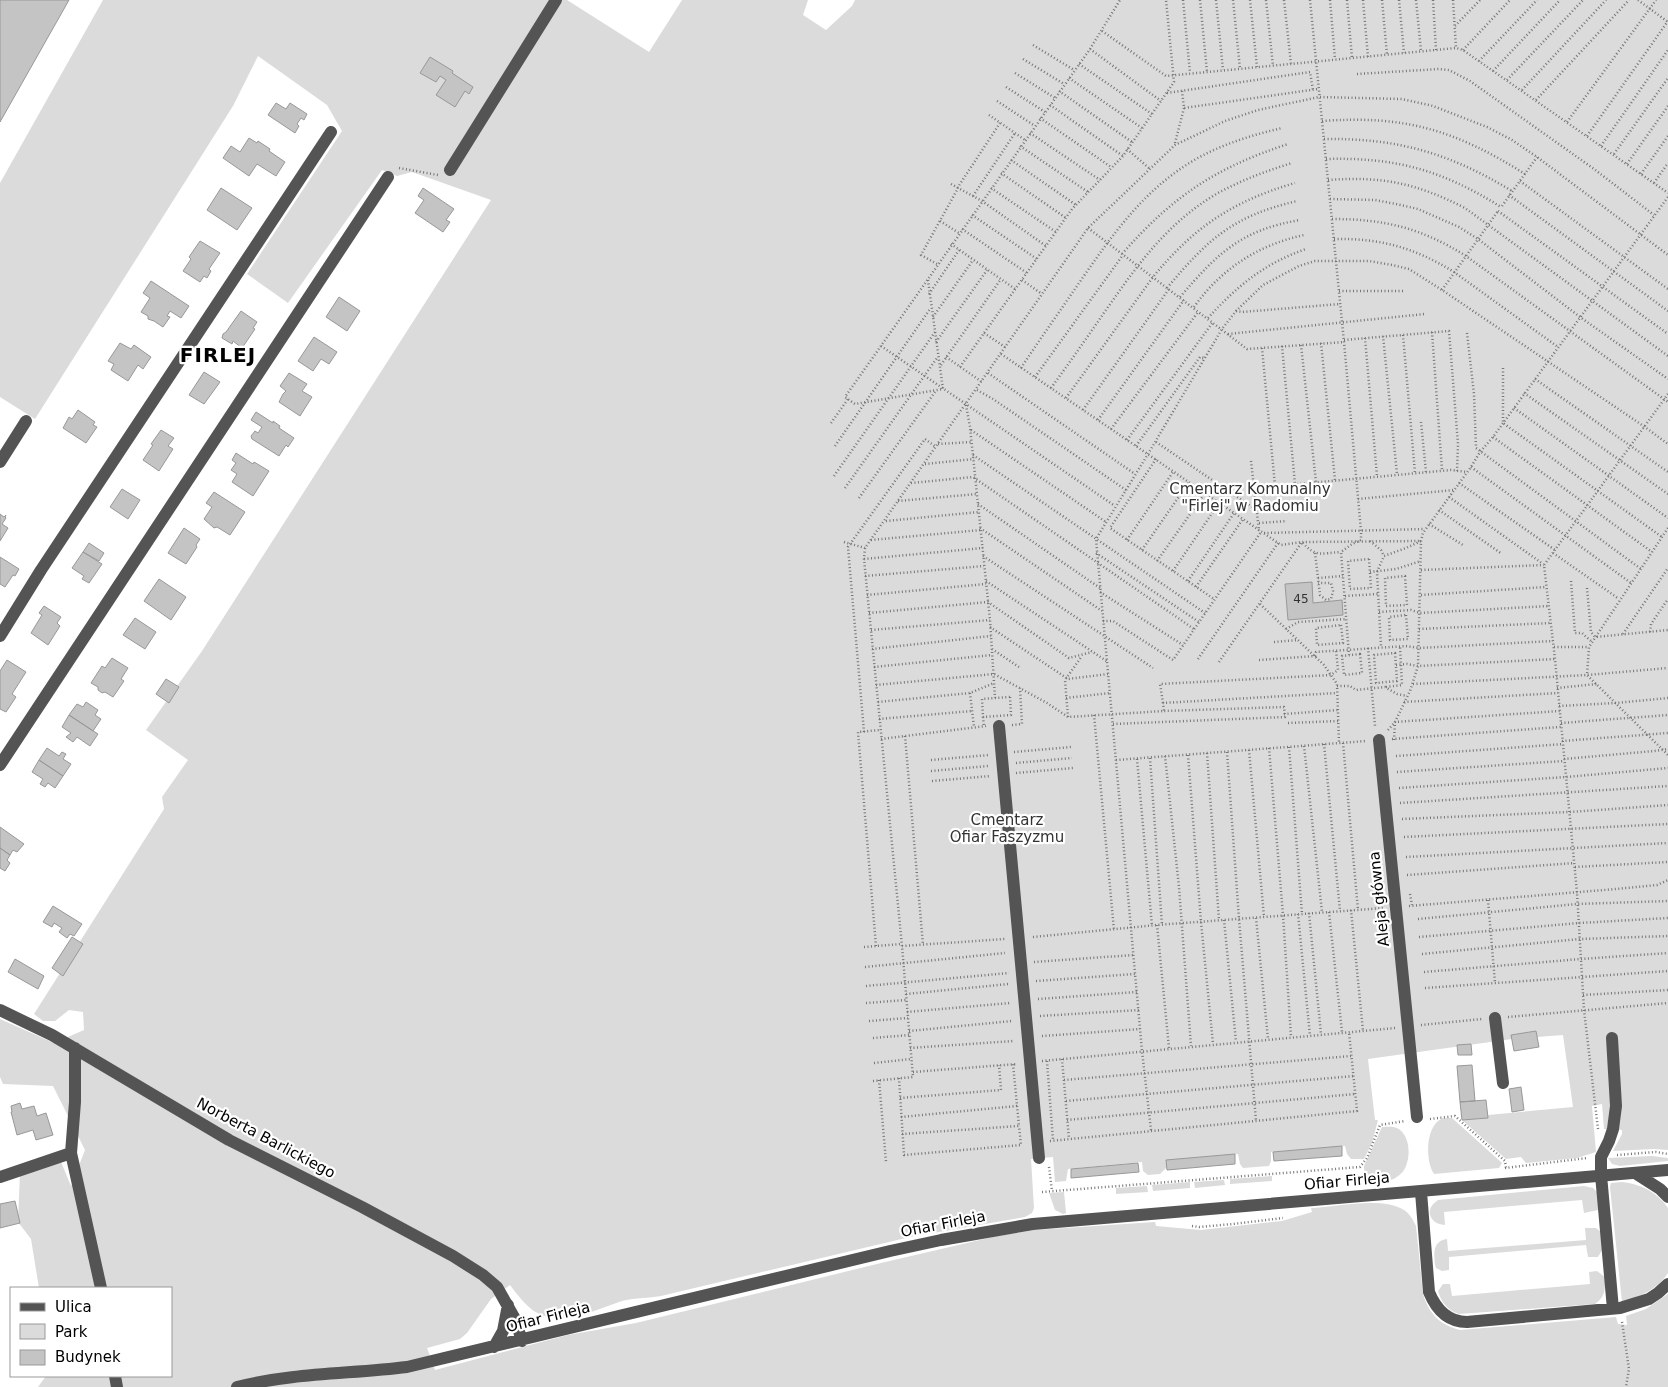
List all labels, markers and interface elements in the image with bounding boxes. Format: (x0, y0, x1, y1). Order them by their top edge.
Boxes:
district label: FIRLEJ (180, 343, 256, 367)
park label: Cmentarz Komunalny "Firlej" w Radomiu (1169, 480, 1331, 515)
house number: 45 (1293, 592, 1309, 606)
park label: Cmentarz Ofiar Faszyzmu (950, 811, 1064, 846)
street label: Aleja główna (1365, 850, 1393, 948)
street label: Norberta Barlickiego (194, 1094, 338, 1182)
street label: Ofiar Firleja (1303, 1168, 1391, 1194)
street label: Ofiar Firleja (899, 1207, 987, 1241)
legend (10, 1287, 172, 1377)
text: Ulica (55, 1298, 92, 1316)
street label: Ofiar Firleja (504, 1298, 592, 1336)
text: Park (55, 1323, 88, 1341)
text: Budynek (55, 1348, 121, 1366)

